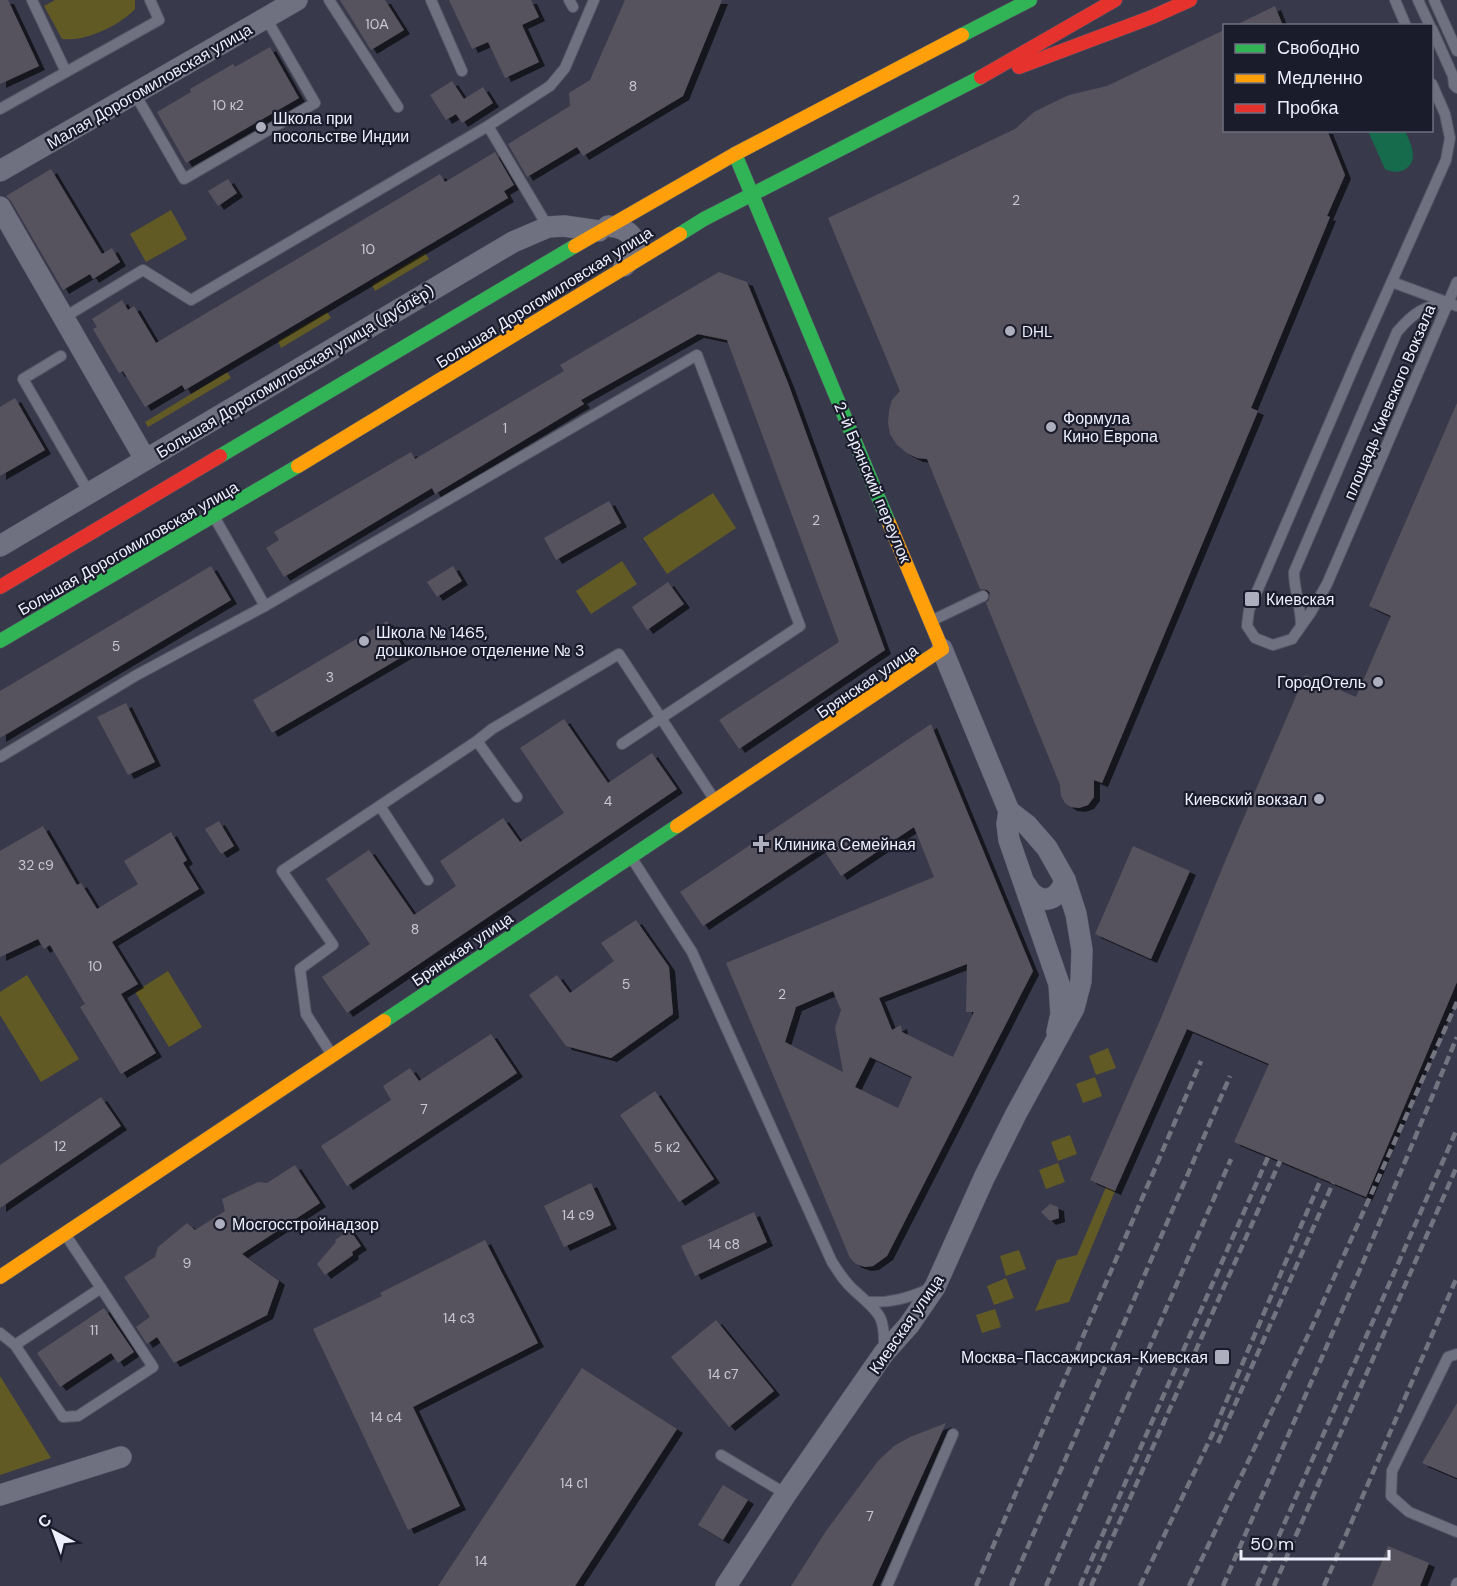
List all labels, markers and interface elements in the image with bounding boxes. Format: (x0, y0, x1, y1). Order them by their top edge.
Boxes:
house number: 10А (365, 15, 389, 33)
street label: Малая Дорогомиловская улица (43, 19, 256, 154)
legend (1223, 24, 1433, 132)
text: Свободно (1277, 36, 1360, 60)
text: Медленно (1277, 66, 1363, 90)
house number: 8 (629, 77, 637, 95)
house number: 10 к2 (212, 96, 244, 114)
text: Пробка (1277, 96, 1340, 120)
place label: Школа при посольстве Индии (273, 108, 409, 147)
marker: Школа при посольстве Индии (254, 120, 268, 134)
house number: 2 (1012, 191, 1020, 209)
street label: Большая Дорогомиловская улица (432, 222, 656, 373)
house number: 10 (361, 240, 375, 258)
street label: Большая Дорогомиловская улица (дублёр) (152, 280, 438, 463)
street label: площадь Киевского Вокзала (1339, 301, 1440, 503)
place label: DHL (1022, 321, 1052, 342)
marker: DHL (1003, 324, 1017, 338)
street label: 2-й Брянский переулок (829, 398, 916, 567)
place label: Формула Кино Европа (1063, 408, 1158, 447)
house number: 1 (503, 419, 507, 437)
marker: Формула Кино Европа (1044, 420, 1058, 434)
street label: Большая Дорогомиловская улица (14, 476, 242, 620)
house number: 2 (812, 511, 820, 529)
place label: Киевская (1266, 589, 1334, 610)
marker: Киевская (1243, 590, 1261, 608)
place label: Школа № 1465, дошкольное отделение № 3 (376, 622, 584, 661)
marker: Школа № 1465, дошкольное отделение № 3 (357, 634, 371, 648)
house number: 5 (112, 637, 120, 655)
street label: Брянская улица (813, 640, 922, 723)
house number: 3 (326, 668, 334, 686)
place label: ГородОтель (1277, 672, 1366, 693)
marker: ГородОтель (1371, 675, 1385, 689)
place label: Киевский вокзал (1184, 789, 1307, 810)
house number: 4 (604, 792, 613, 810)
marker: Киевский вокзал (1312, 792, 1326, 806)
place label: Клиника Семейная (774, 834, 916, 855)
marker: Клиника Семейная (752, 835, 770, 853)
house number: 32 с9 (18, 856, 54, 874)
street label: Брянская улица (408, 908, 517, 991)
house number: 8 (411, 920, 419, 938)
house number: 10 (88, 957, 102, 975)
house number: 5 (622, 975, 630, 993)
house number: 2 (778, 985, 786, 1003)
house number: 7 (420, 1100, 428, 1118)
house number: 12 (54, 1137, 66, 1155)
house number: 5 к2 (654, 1138, 680, 1156)
house number: 14 с9 (562, 1206, 594, 1224)
place label: Мосгосстройнадзор (232, 1214, 379, 1235)
marker: Мосгосстройнадзор (213, 1217, 227, 1231)
house number: 14 с8 (708, 1235, 740, 1253)
house number: 9 (183, 1254, 192, 1272)
street label: Киевская улица (864, 1270, 949, 1378)
house number: 14 с3 (443, 1309, 475, 1327)
house number: 11 (90, 1321, 98, 1339)
place label: Москва-Пассажирская-Киевская (961, 1347, 1208, 1368)
marker: Москва-Пассажирская-Киевская (1213, 1348, 1231, 1366)
house number: 14 с7 (707, 1365, 739, 1383)
house number: 14 с4 (370, 1408, 403, 1426)
house number: 14 с1 (560, 1474, 588, 1492)
north arrow (24, 1502, 84, 1562)
house number: 7 (866, 1507, 874, 1525)
text: С (33, 1509, 56, 1533)
scale bar (1241, 1523, 1390, 1561)
text: 50 m (1250, 1532, 1294, 1556)
house number: 14 (475, 1552, 488, 1570)

